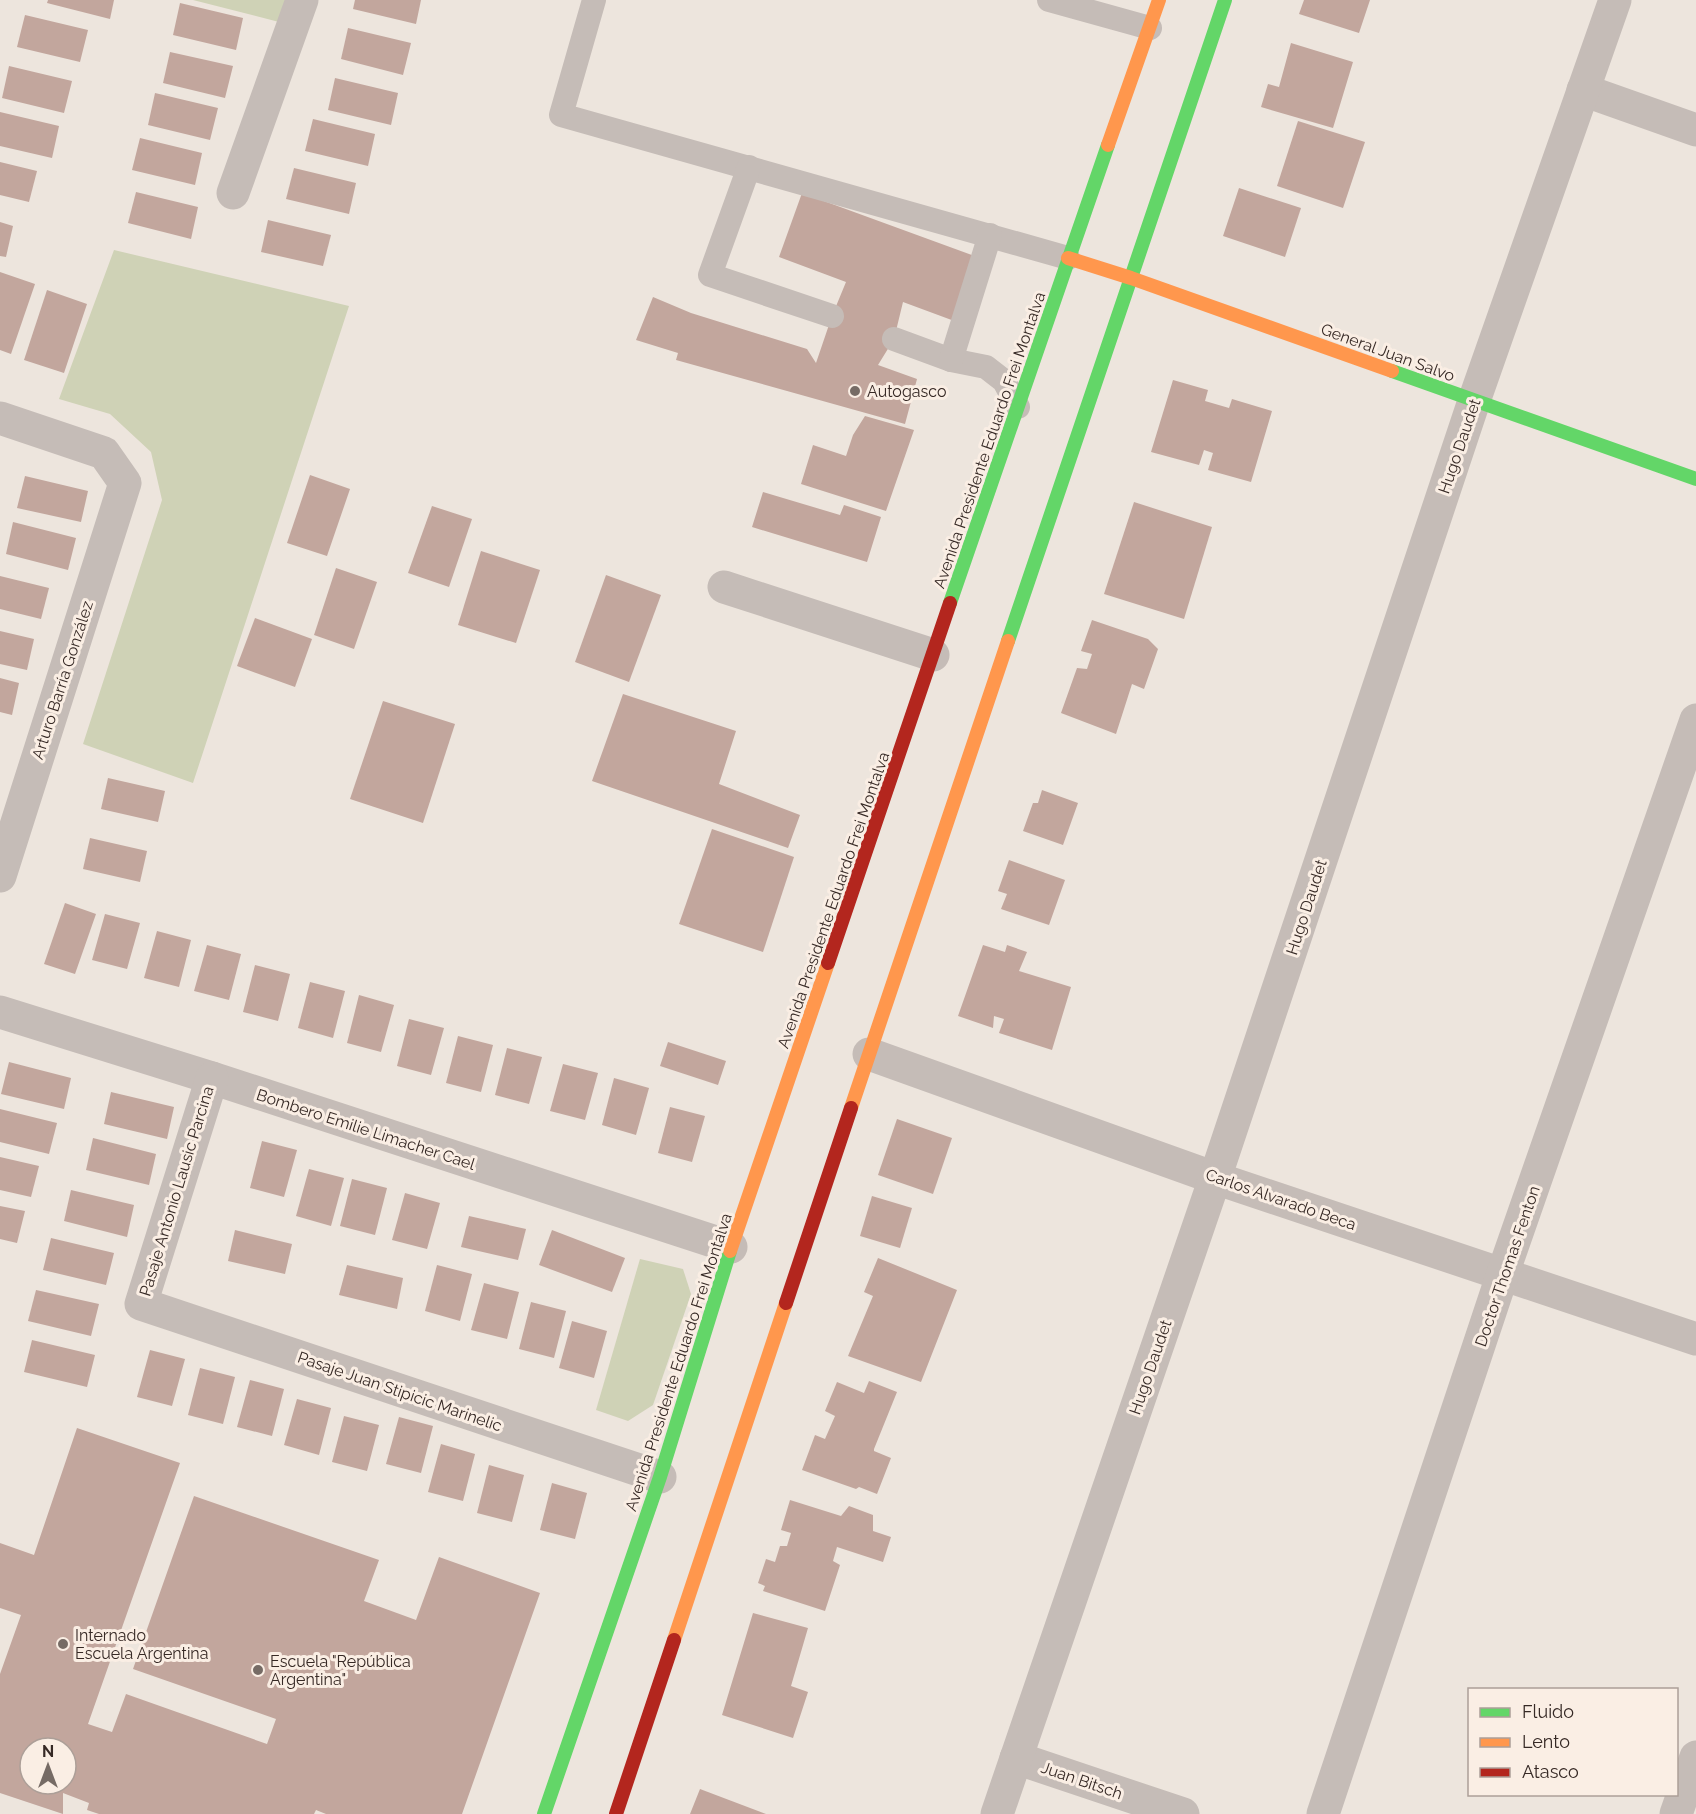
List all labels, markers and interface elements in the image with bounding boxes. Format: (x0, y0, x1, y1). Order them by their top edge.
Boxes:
street label: Avenida Presidente Eduardo Frei Montalva (930, 289, 1049, 591)
street label: General Juan Salvo (1318, 319, 1457, 385)
place label: Autogasco (867, 382, 946, 401)
marker: Autogasco (848, 384, 862, 398)
street label: Hugo Daudet (1434, 396, 1485, 496)
street label: Arturo Barría González (28, 598, 97, 762)
street label: Avenida Presidente Eduardo Frei Montalva (774, 749, 893, 1051)
street label: Hugo Daudet (1282, 857, 1331, 957)
street label: Pasaje Antonio Lausic Parcina (135, 1084, 218, 1299)
street label: Bombero Emilie Limacher Cael (254, 1085, 478, 1174)
street label: Carlos Alvarado Beca (1203, 1165, 1359, 1234)
street label: Doctor Thomas Fenton (1471, 1183, 1544, 1349)
street label: Avenida Presidente Eduardo Frei Montalva (621, 1211, 736, 1514)
street label: Hugo Daudet (1125, 1317, 1176, 1417)
street label: Pasaje Juan Stipicic Marinelic (295, 1347, 505, 1436)
place label: Internado Escuela Argentina (75, 1626, 208, 1663)
marker: Internado Escuela Argentina (56, 1637, 70, 1651)
place label: Escuela "República Argentina" (270, 1652, 411, 1689)
marker: Escuela "República Argentina" (251, 1663, 265, 1677)
legend (1468, 1688, 1678, 1796)
text: Fluido (1522, 1701, 1574, 1722)
text: Lento (1522, 1731, 1570, 1752)
north arrow (18, 1736, 78, 1796)
text: N (42, 1742, 54, 1761)
street label: Juan Bitsch (1039, 1758, 1125, 1803)
text: Atasco (1522, 1761, 1579, 1782)

